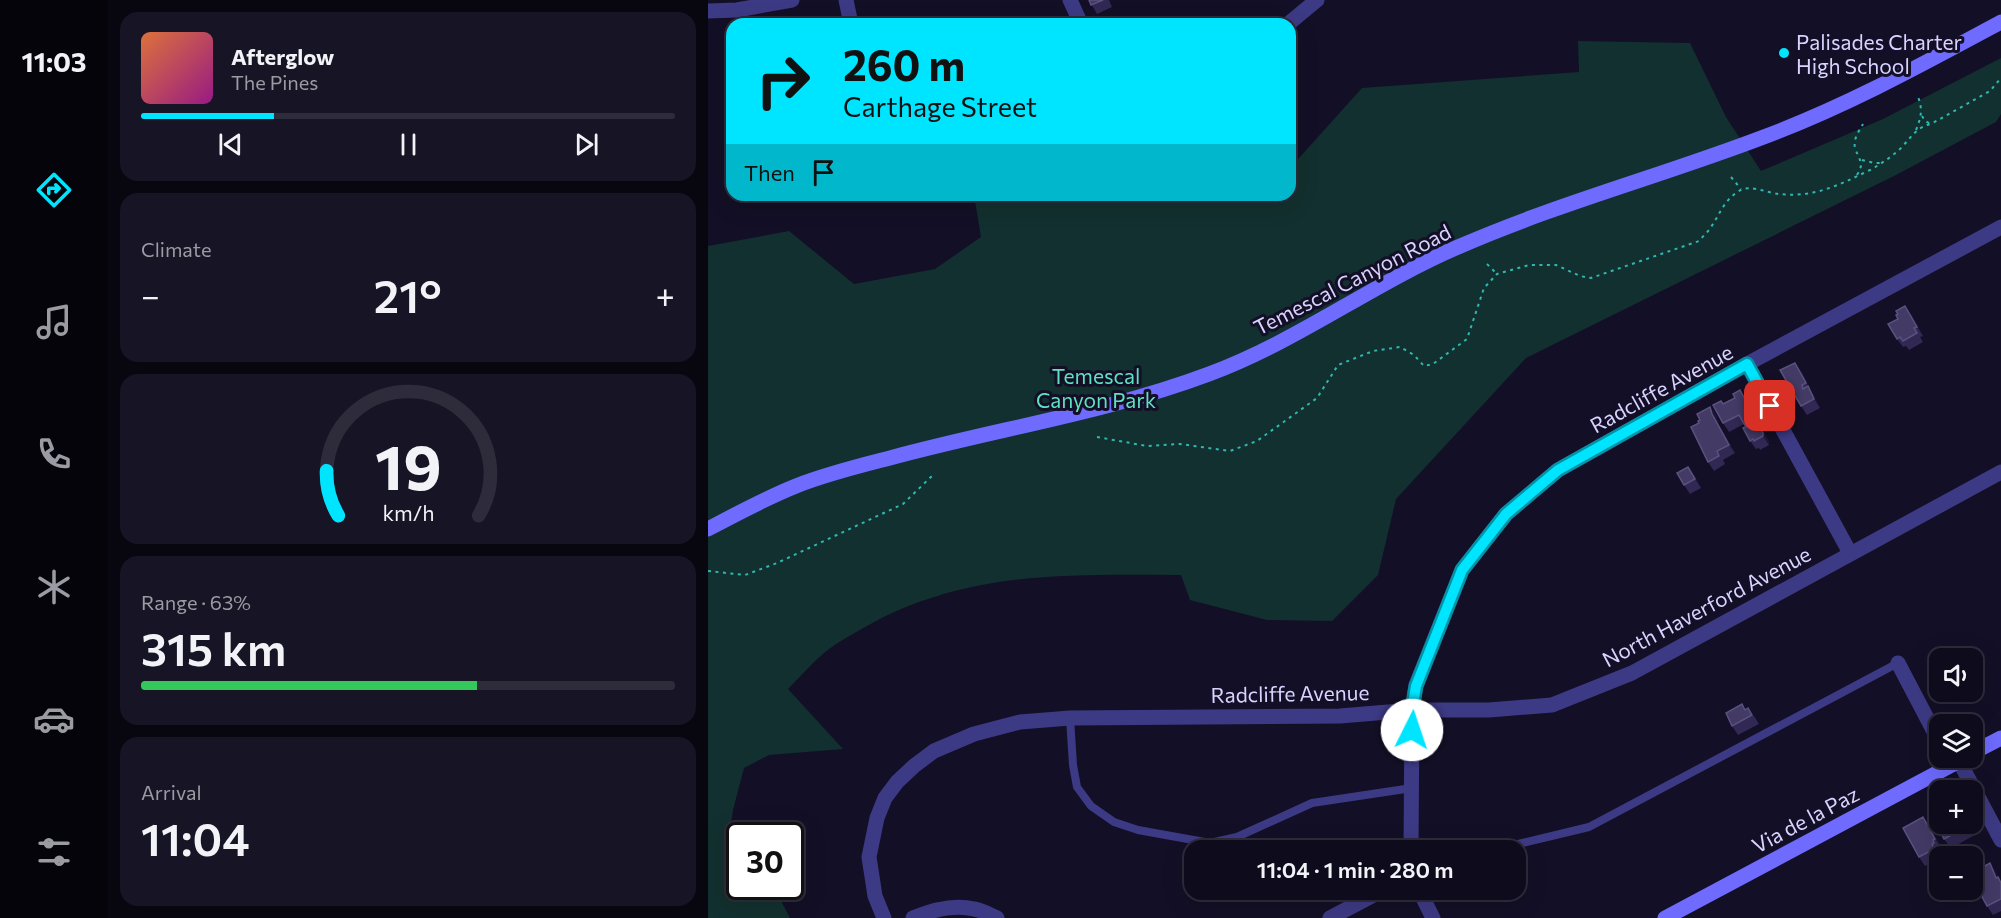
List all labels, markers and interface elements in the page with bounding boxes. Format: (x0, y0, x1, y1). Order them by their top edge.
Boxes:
place label: Palisades Charter High School (1796, 29, 1962, 78)
text: 260 m (843, 38, 965, 90)
icon: right (744, 42, 822, 120)
text: Afterglow (231, 43, 334, 70)
text: 11:03 (21, 45, 87, 78)
marker: Palisades Charter High School (1777, 46, 1791, 60)
text: The Pines (231, 70, 318, 94)
text: Carthage Street (843, 90, 1037, 123)
icon: previous (214, 128, 247, 161)
icon: pause (392, 128, 425, 161)
icon: next (570, 128, 603, 161)
icon: arrive (807, 156, 840, 189)
text: Then (744, 159, 795, 186)
icon: directions (33, 169, 75, 211)
street label: Temescal Canyon Road (1249, 218, 1455, 340)
text: Climate (141, 237, 211, 261)
text: 21° (374, 267, 442, 322)
text: − (141, 274, 160, 315)
text: + (656, 274, 675, 315)
icon: music (33, 301, 75, 343)
street label: Radcliffe Avenue (1585, 339, 1737, 437)
park label: Temescal Canyon Park (1036, 363, 1156, 412)
pin (1744, 380, 1795, 431)
icon: arrive (1753, 389, 1786, 422)
text: 19 (375, 427, 441, 503)
icon: phone (33, 433, 75, 475)
text: km/h (382, 499, 434, 525)
street label: North Haverford Avenue (1598, 540, 1814, 672)
icon: climate (33, 566, 75, 608)
text: Range · 63% (141, 590, 251, 614)
text: 315 km (141, 620, 286, 675)
map controls (1929, 648, 1983, 900)
button: sound (1929, 648, 1983, 702)
street label: Radcliffe Avenue (1210, 679, 1370, 707)
icon: car (33, 698, 75, 740)
position arrow (1380, 698, 1444, 762)
button: layers (1929, 714, 1983, 768)
text: Arrival (141, 780, 202, 804)
button: + (1929, 780, 1983, 834)
street label: Via de la Paz (1747, 781, 1863, 857)
text: 11:04 (141, 810, 250, 865)
speed limit sign: 30 (726, 822, 804, 900)
icon: filters (33, 831, 75, 873)
button: − (1929, 846, 1983, 900)
text: 11:04 · 1 min · 280 m (1257, 856, 1453, 883)

